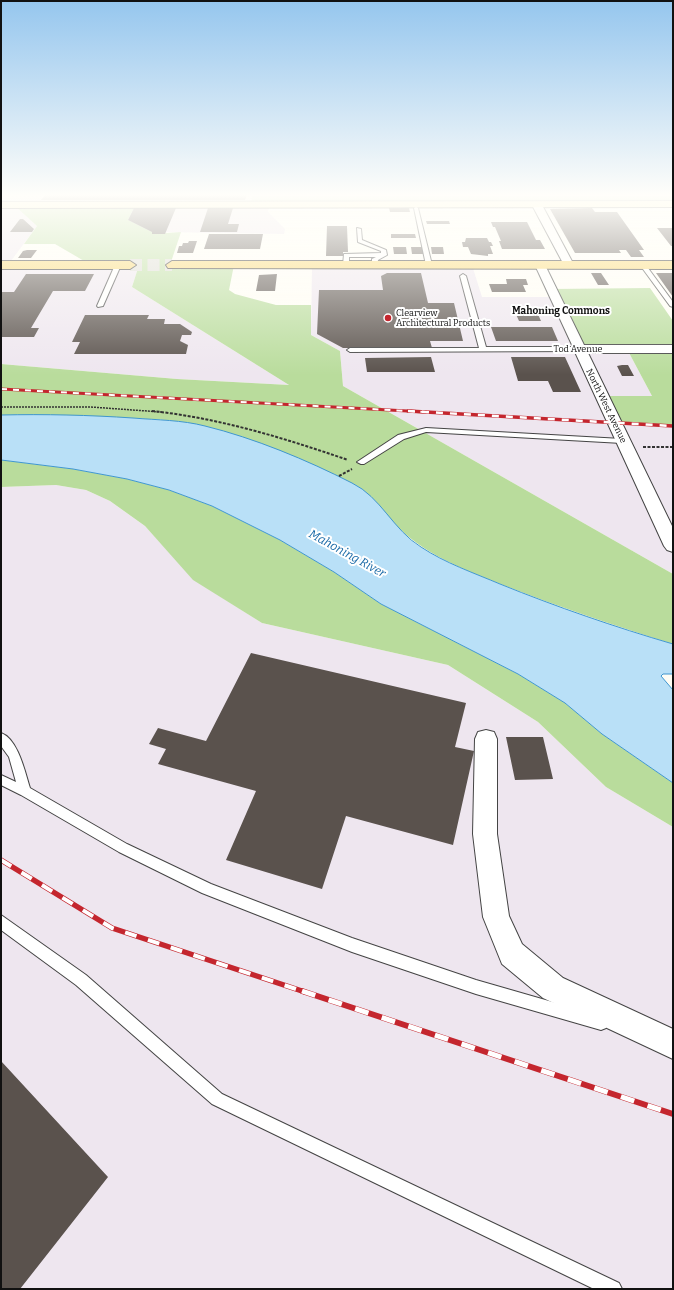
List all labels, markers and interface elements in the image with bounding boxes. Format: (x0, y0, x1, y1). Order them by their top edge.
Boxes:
district label: Mahoning Commons (512, 305, 610, 317)
place label: Clearview Architectural Products (396, 308, 490, 329)
marker: Clearview Architectural Products (383, 313, 393, 323)
street label: Tod Avenue (554, 344, 602, 354)
street label: North West Avenue (583, 367, 629, 445)
water label: Mahoning River (306, 527, 388, 581)

